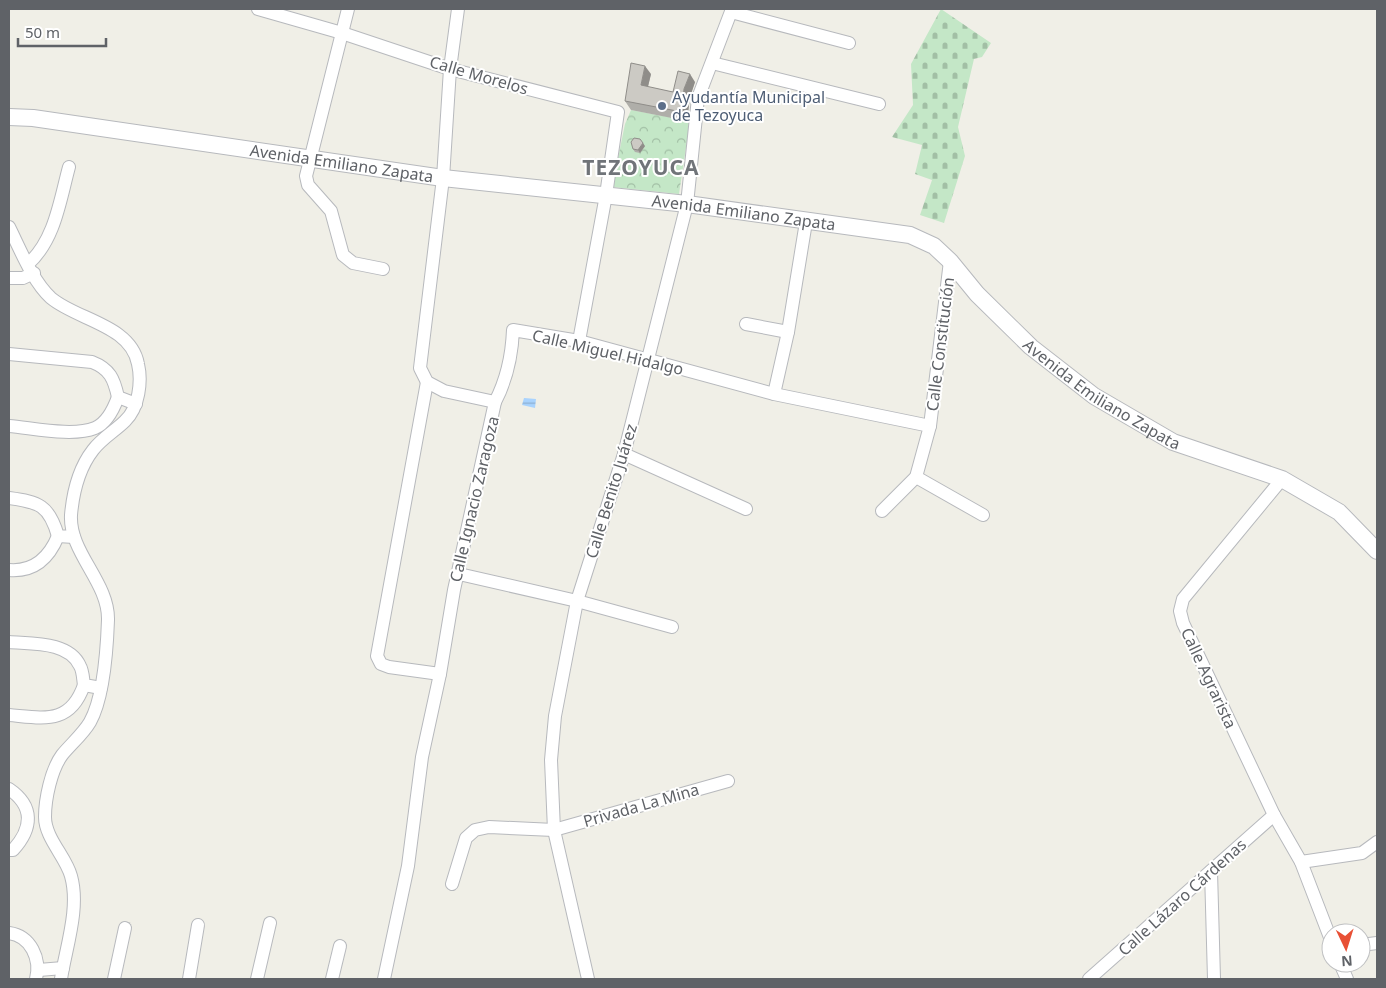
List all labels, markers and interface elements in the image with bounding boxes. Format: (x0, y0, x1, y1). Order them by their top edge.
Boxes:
scale bar (18, 15, 105, 47)
text: 50 m (25, 22, 60, 42)
street label: Calle Morelos (427, 50, 531, 100)
place label: Ayudantía Municipal de Tezoyuca (672, 86, 825, 126)
marker: Ayudantía Municipal de Tezoyuca (656, 100, 668, 112)
street label: Avenida Emiliano Zapata (248, 139, 435, 187)
district label: TEZOYUCA (582, 153, 700, 181)
street label: Avenida Emiliano Zapata (651, 189, 837, 236)
street label: Calle Constitución (921, 276, 959, 412)
street label: Calle Miguel Hidalgo (530, 324, 686, 380)
street label: Avenida Emiliano Zapata (1018, 334, 1183, 455)
street label: Calle Ignacio Zaragoza (444, 414, 504, 584)
street label: Calle Benito Juárez (580, 421, 642, 561)
street label: Calle Agrarista (1176, 624, 1242, 732)
street label: Privada La Mina (581, 778, 701, 832)
street label: Calle Lázaro Cárdenas (1113, 834, 1251, 960)
north arrow (1321, 923, 1371, 973)
text: N (1341, 952, 1353, 971)

